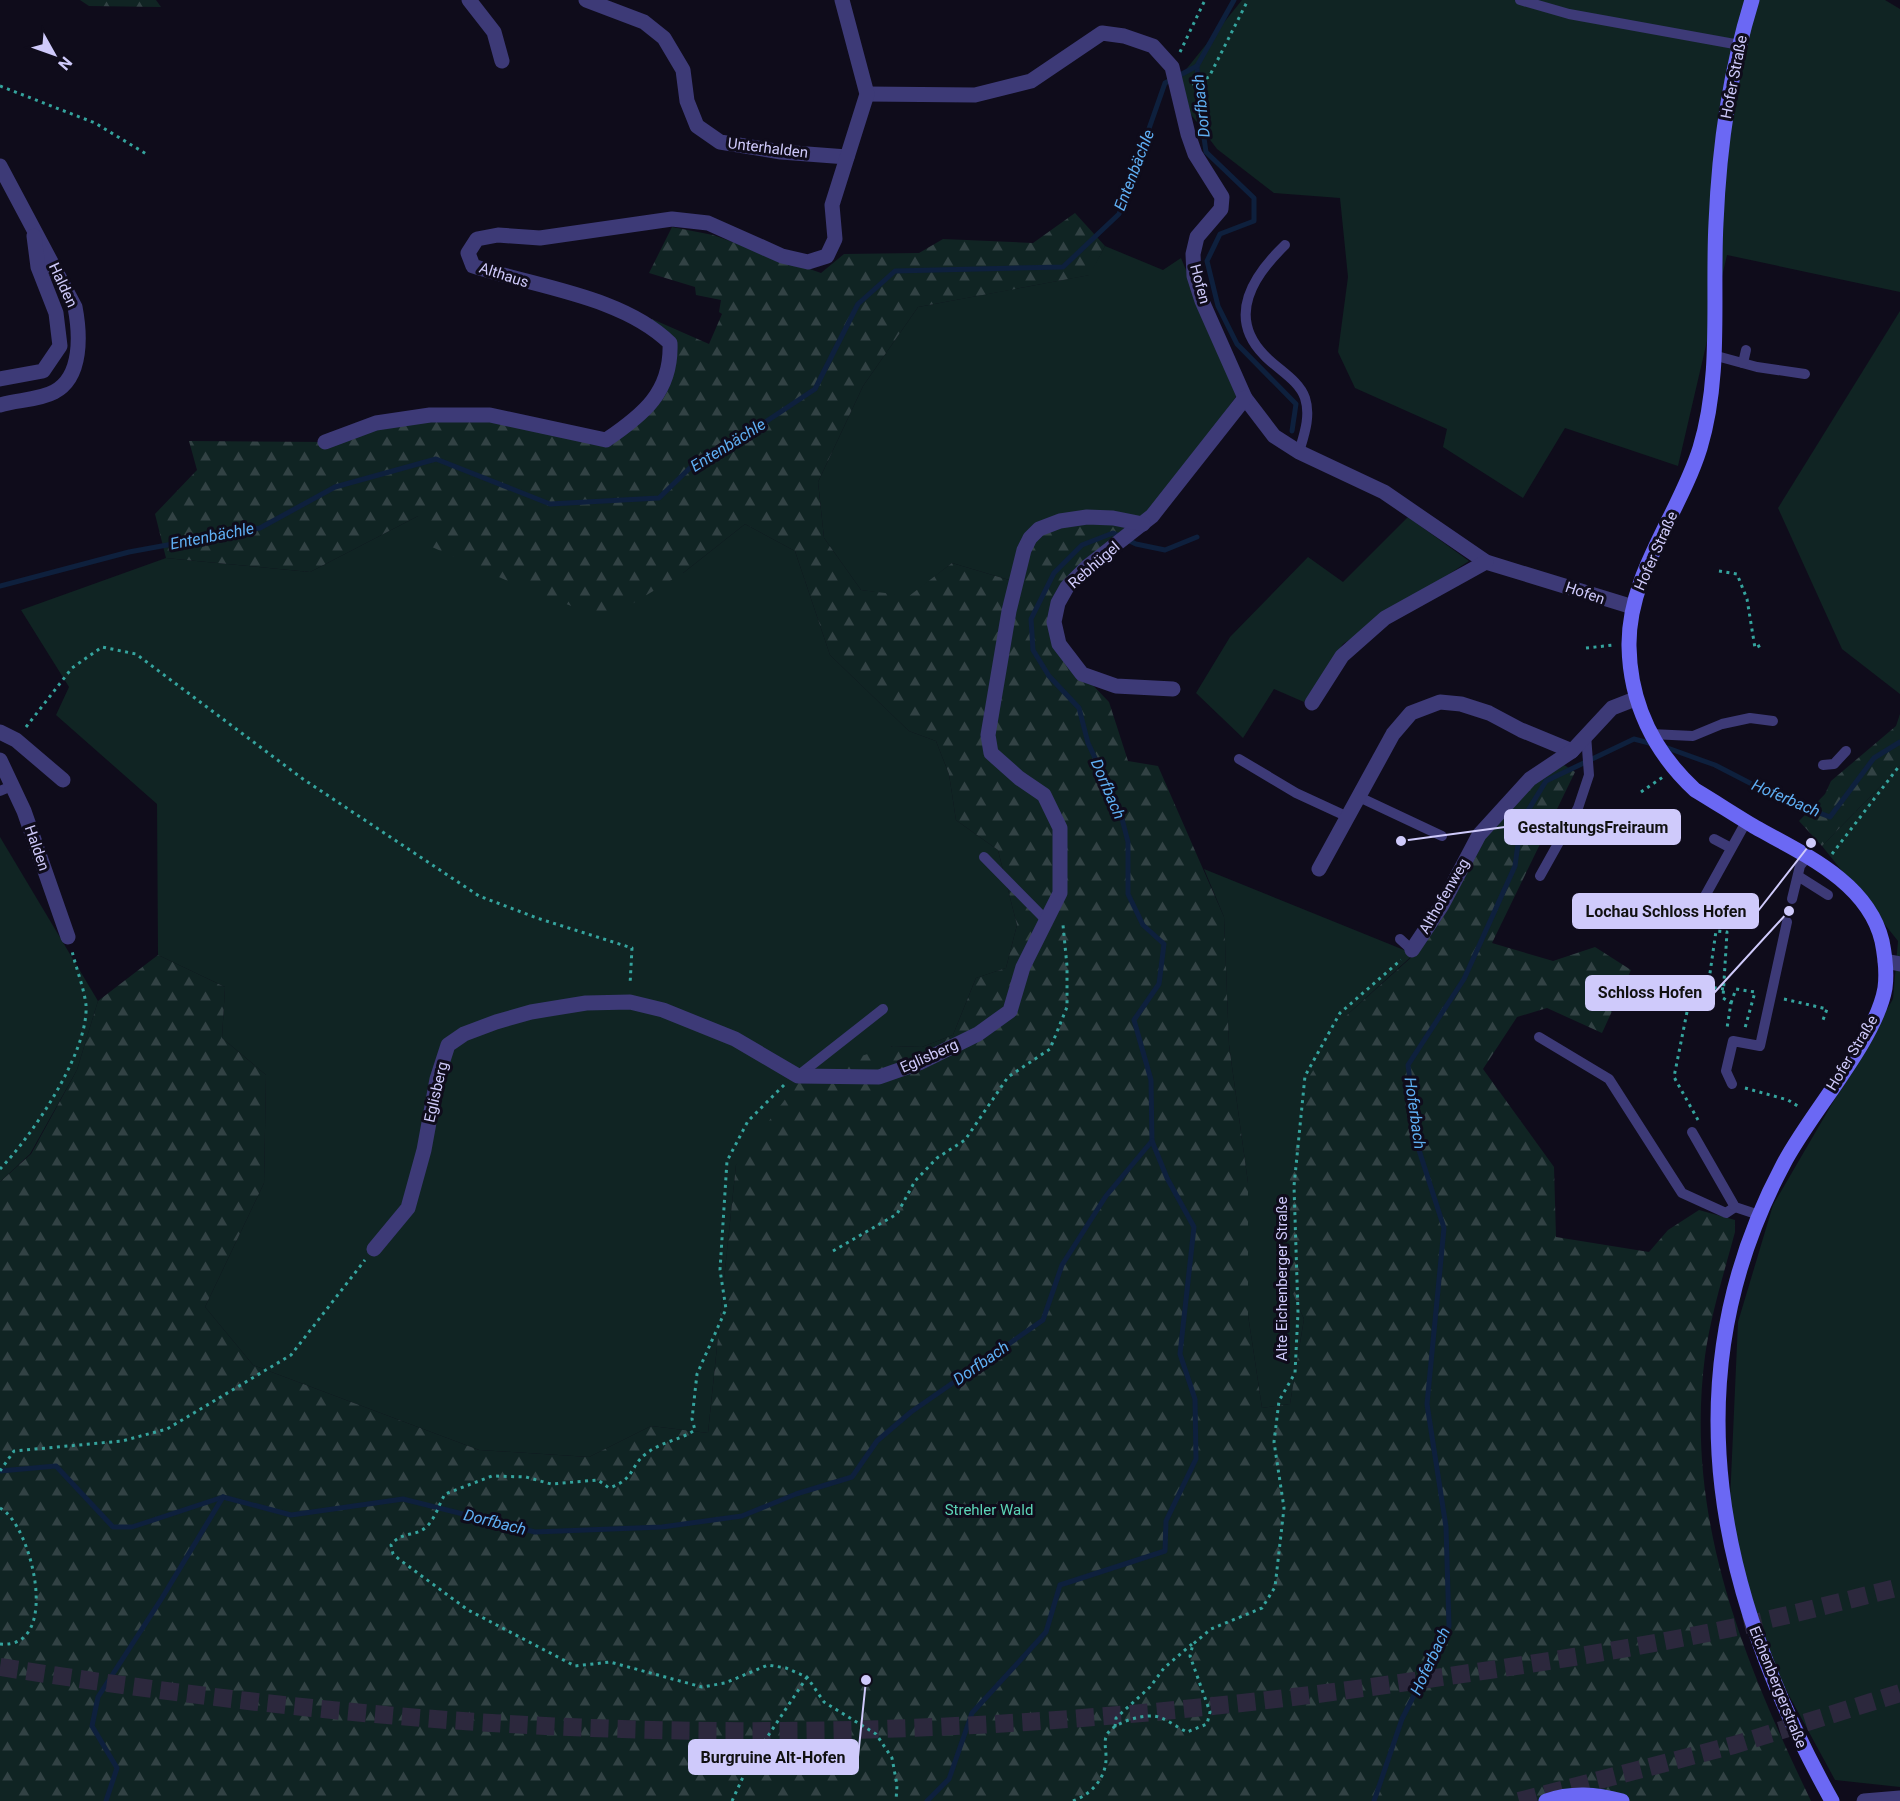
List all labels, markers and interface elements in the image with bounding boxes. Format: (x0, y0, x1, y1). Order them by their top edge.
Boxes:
north arrow (24, 24, 84, 84)
street label: Hofer Straße (1717, 34, 1751, 120)
text: N (54, 53, 76, 74)
water label: Dorfbach (1188, 73, 1214, 139)
water label: Entenbächle (1110, 127, 1158, 213)
street label: Unterhalden (727, 134, 809, 162)
street label: Althaus (477, 259, 531, 291)
street label: Halden (45, 260, 81, 310)
street label: Hofen (1186, 262, 1214, 306)
water label: Entenbächle (687, 414, 769, 476)
street label: Hofer Straße (1631, 509, 1681, 593)
water label: Entenbächle (168, 519, 256, 553)
street label: Rebhügel (1065, 538, 1123, 592)
street label: Hofen (1563, 578, 1607, 608)
water label: Dorfbach (1087, 756, 1129, 822)
water label: Hoferbach (1749, 775, 1823, 821)
callout: GestaltungsFreiraum (1505, 810, 1680, 844)
text: GestaltungsFreiraum (1518, 818, 1668, 837)
street label: Halden (21, 823, 53, 873)
street label: Althofenweg (1415, 855, 1473, 937)
callout: Lochau Schloss Hofen (1573, 894, 1758, 928)
text: Lochau Schloss Hofen (1586, 902, 1746, 921)
callout: Schloss Hofen (1586, 976, 1714, 1010)
text: Schloss Hofen (1598, 983, 1702, 1002)
street label: Hofer Straße (1822, 1012, 1882, 1094)
street label: Eglisberg (897, 1035, 961, 1077)
street label: Eglisberg (420, 1060, 452, 1124)
water label: Hoferbach (1401, 1076, 1429, 1150)
street label: Alte Eichenberger Straße (1273, 1197, 1291, 1361)
water label: Dorfbach (949, 1337, 1013, 1389)
park label: Strehler Wald (945, 1501, 1033, 1519)
water label: Dorfbach (462, 1505, 528, 1539)
street label: Eichenbergerstraße (1745, 1623, 1811, 1751)
water label: Hoferbach (1406, 1624, 1454, 1698)
callout: Burgruine Alt-Hofen (689, 1740, 858, 1774)
text: Burgruine Alt-Hofen (701, 1748, 845, 1767)

